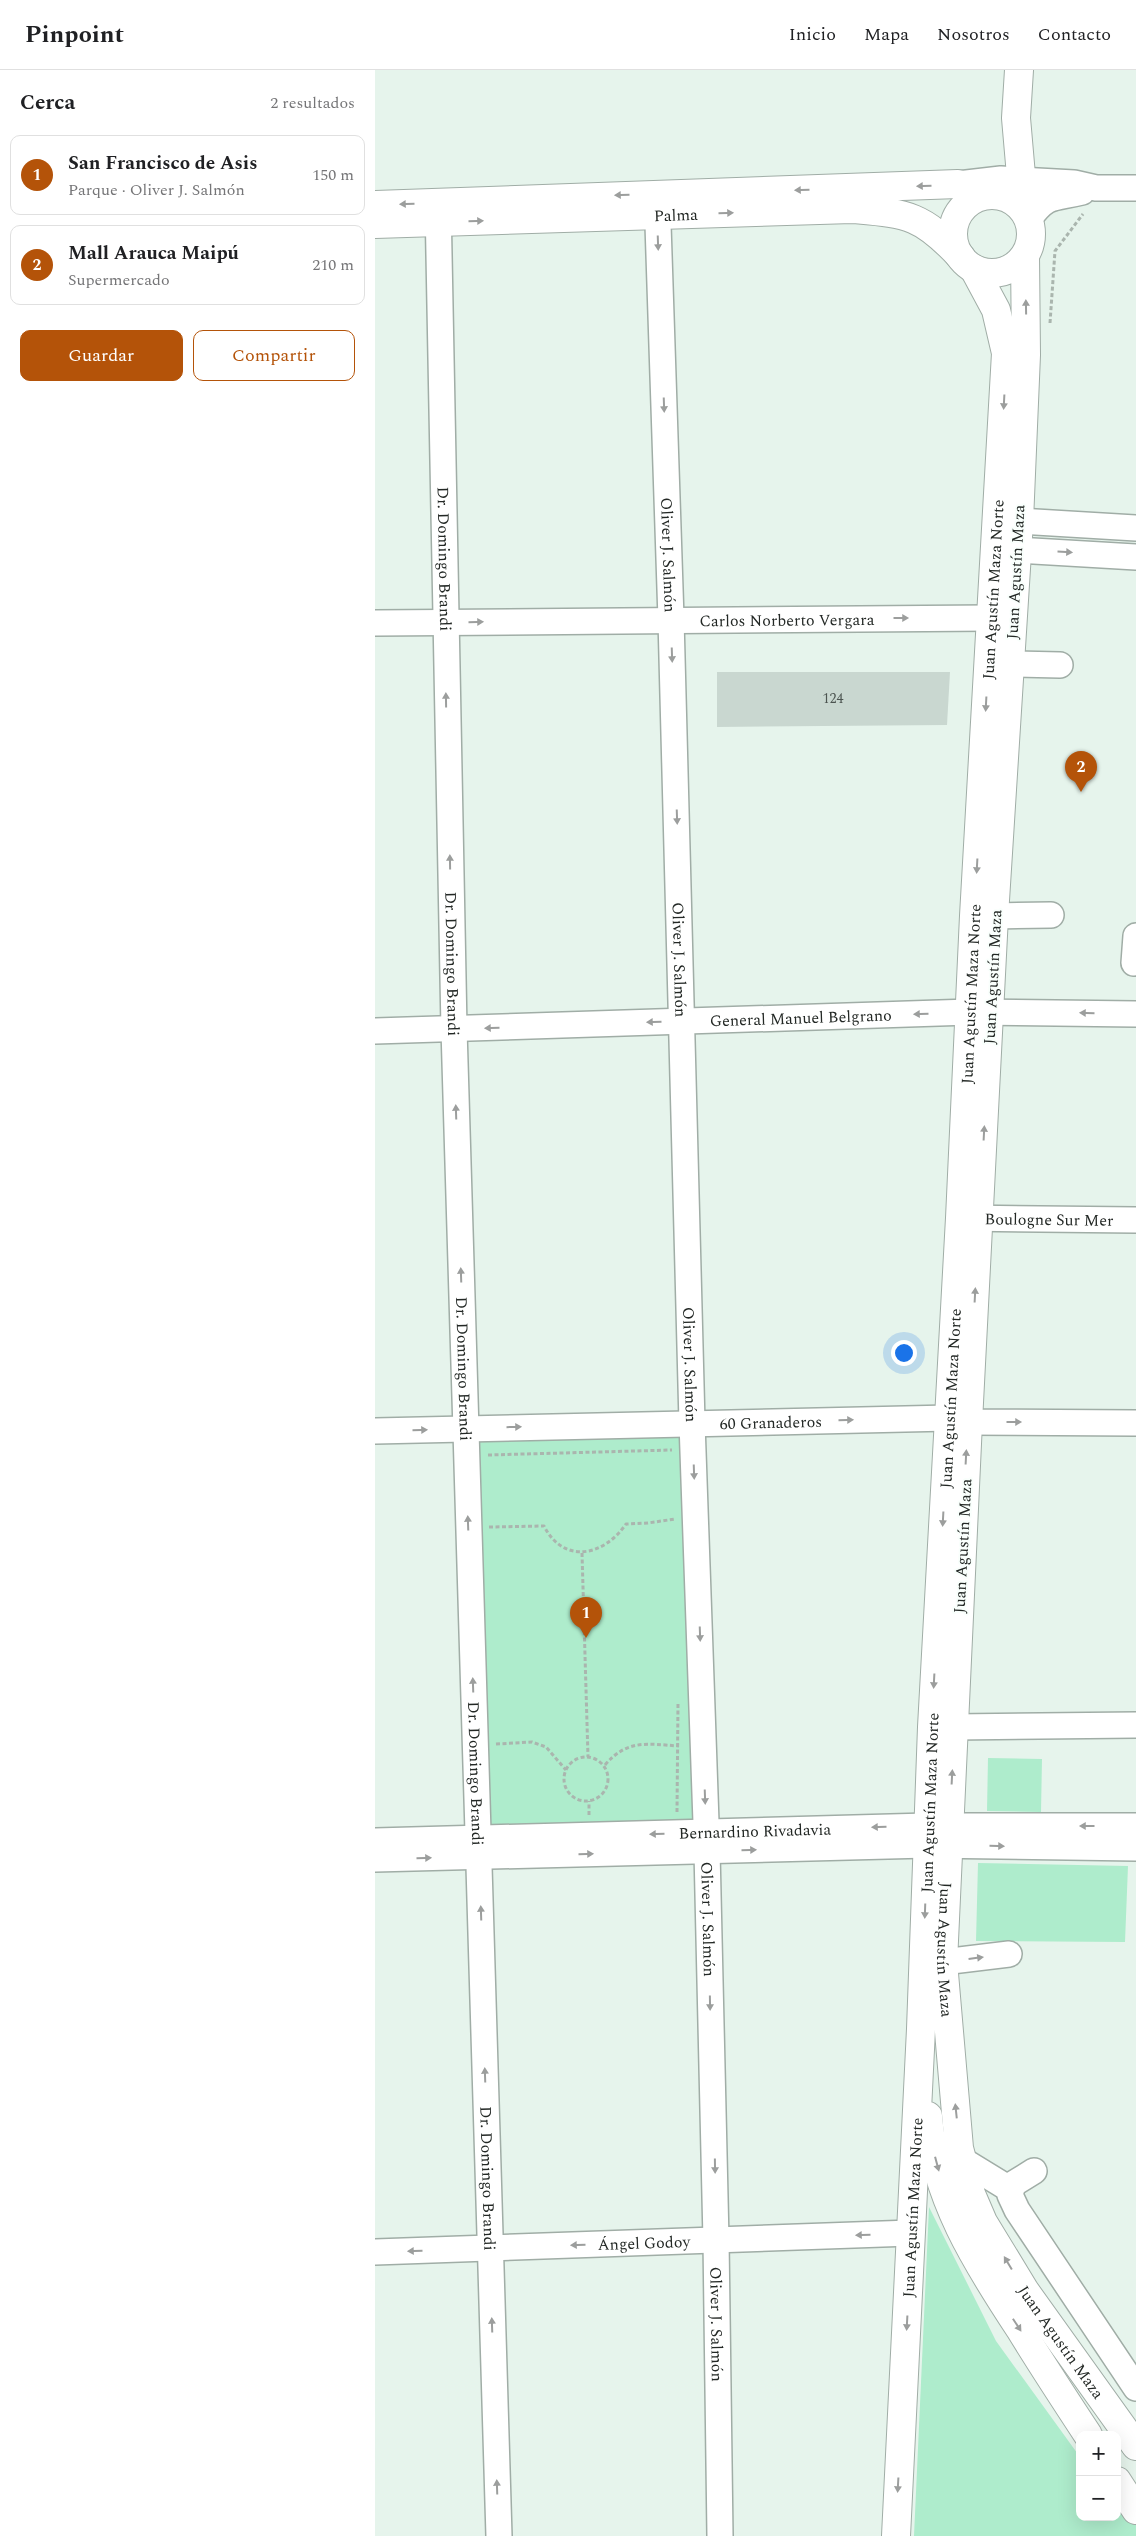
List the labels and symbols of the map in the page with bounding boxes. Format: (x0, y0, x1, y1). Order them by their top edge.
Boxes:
one-way arrow (916, 182, 932, 190)
one-way arrow (794, 186, 810, 194)
one-way arrow (614, 192, 630, 200)
one-way arrow (399, 200, 415, 208)
street label: Palma (654, 203, 698, 228)
one-way arrow (718, 209, 734, 217)
one-way arrow (468, 217, 484, 225)
one-way arrow (655, 235, 663, 251)
one-way arrow (1021, 298, 1029, 314)
one-way arrow (999, 394, 1007, 410)
one-way arrow (660, 397, 668, 413)
street label: Dr. Domingo Brandi (430, 487, 457, 631)
street label: Oliver J. Salmón (654, 497, 682, 613)
street label: Juan Agustín Maza Norte (976, 499, 1011, 680)
street label: Juan Agustín Maza (1000, 504, 1032, 640)
one-way arrow (1057, 549, 1073, 557)
street label: Carlos Norberto Vergara (699, 608, 875, 633)
one-way arrow (893, 614, 909, 622)
one-way arrow (468, 617, 484, 625)
one-way arrow (668, 647, 676, 663)
house number: 124 (823, 688, 844, 709)
one-way arrow (442, 692, 450, 708)
one-way arrow (982, 696, 990, 712)
pin: 2 (1065, 751, 1097, 792)
one-way arrow (673, 810, 681, 826)
one-way arrow (446, 854, 454, 870)
one-way arrow (972, 858, 980, 874)
street label: Dr. Domingo Brandi (438, 891, 465, 1036)
street label: Oliver J. Salmón (665, 902, 692, 1018)
street label: Juan Agustín Maza Norte (955, 903, 988, 1084)
street label: Juan Agustín Maza (977, 909, 1009, 1045)
street label: General Manuel Belgrano (709, 1004, 892, 1033)
one-way arrow (1079, 1009, 1095, 1017)
one-way arrow (913, 1010, 929, 1018)
one-way arrow (646, 1019, 662, 1027)
one-way arrow (483, 1024, 499, 1032)
one-way arrow (452, 1104, 460, 1120)
one-way arrow (981, 1125, 989, 1141)
street label: Boulogne Sur Mer (985, 1207, 1113, 1233)
one-way arrow (457, 1267, 465, 1283)
one-way arrow (972, 1287, 980, 1303)
street label: Dr. Domingo Brandi (449, 1296, 477, 1441)
street label: Oliver J. Salmón (676, 1307, 703, 1422)
street label: Juan Agustín Maza Norte (934, 1308, 968, 1489)
your location (891, 1340, 917, 1366)
street label: 60 Granaderos (719, 1410, 822, 1436)
one-way arrow (838, 1416, 854, 1424)
one-way arrow (1007, 1418, 1023, 1426)
one-way arrow (506, 1423, 522, 1431)
one-way arrow (412, 1426, 428, 1434)
one-way arrow (963, 1449, 971, 1465)
one-way arrow (690, 1464, 698, 1480)
street label: Juan Agustín Maza (947, 1478, 979, 1614)
one-way arrow (939, 1511, 947, 1527)
one-way arrow (464, 1514, 472, 1530)
pin: 1 (570, 1597, 602, 1638)
one-way arrow (696, 1626, 704, 1642)
one-way arrow (930, 1673, 938, 1689)
one-way arrow (469, 1677, 477, 1693)
street label: Dr. Domingo Brandi (461, 1701, 489, 1846)
street label: Juan Agustín Maza Norte (915, 1712, 946, 1893)
one-way arrow (948, 1769, 956, 1785)
one-way arrow (701, 1789, 709, 1805)
street label: Bernardino Rivadavia (678, 1818, 832, 1846)
one-way arrow (1079, 1822, 1095, 1830)
one-way arrow (870, 1824, 886, 1832)
one-way arrow (649, 1830, 665, 1838)
one-way arrow (990, 1842, 1006, 1850)
one-way arrow (741, 1846, 757, 1854)
one-way arrow (578, 1849, 594, 1857)
one-way arrow (416, 1853, 432, 1861)
street label: Oliver J. Salmón (694, 1861, 721, 1977)
street label: Juan Agustín Maza (930, 1882, 959, 2018)
one-way arrow (477, 1904, 485, 1920)
one-way arrow (921, 1904, 929, 1920)
one-way arrow (968, 1954, 984, 1962)
one-way arrow (707, 1996, 715, 2012)
one-way arrow (481, 2067, 489, 2083)
one-way arrow (952, 2103, 960, 2119)
street label: Dr. Domingo Brandi (473, 2106, 501, 2251)
street label: Juan Agustín Maza Norte (897, 2117, 930, 2298)
one-way arrow (933, 2157, 941, 2172)
one-way arrow (711, 2158, 719, 2174)
street label: Ángel Godoy (597, 2230, 692, 2257)
one-way arrow (854, 2231, 870, 2239)
one-way arrow (570, 2242, 586, 2250)
one-way arrow (407, 2247, 423, 2255)
one-way arrow (1003, 2256, 1012, 2269)
street label: Oliver J. Salmón (703, 2266, 729, 2382)
street label: Juan Agustín Maza (1011, 2281, 1110, 2404)
one-way arrow (902, 2315, 910, 2331)
one-way arrow (488, 2317, 496, 2333)
one-way arrow (1012, 2318, 1021, 2331)
one-way arrow (894, 2477, 902, 2493)
one-way arrow (493, 2479, 501, 2495)

